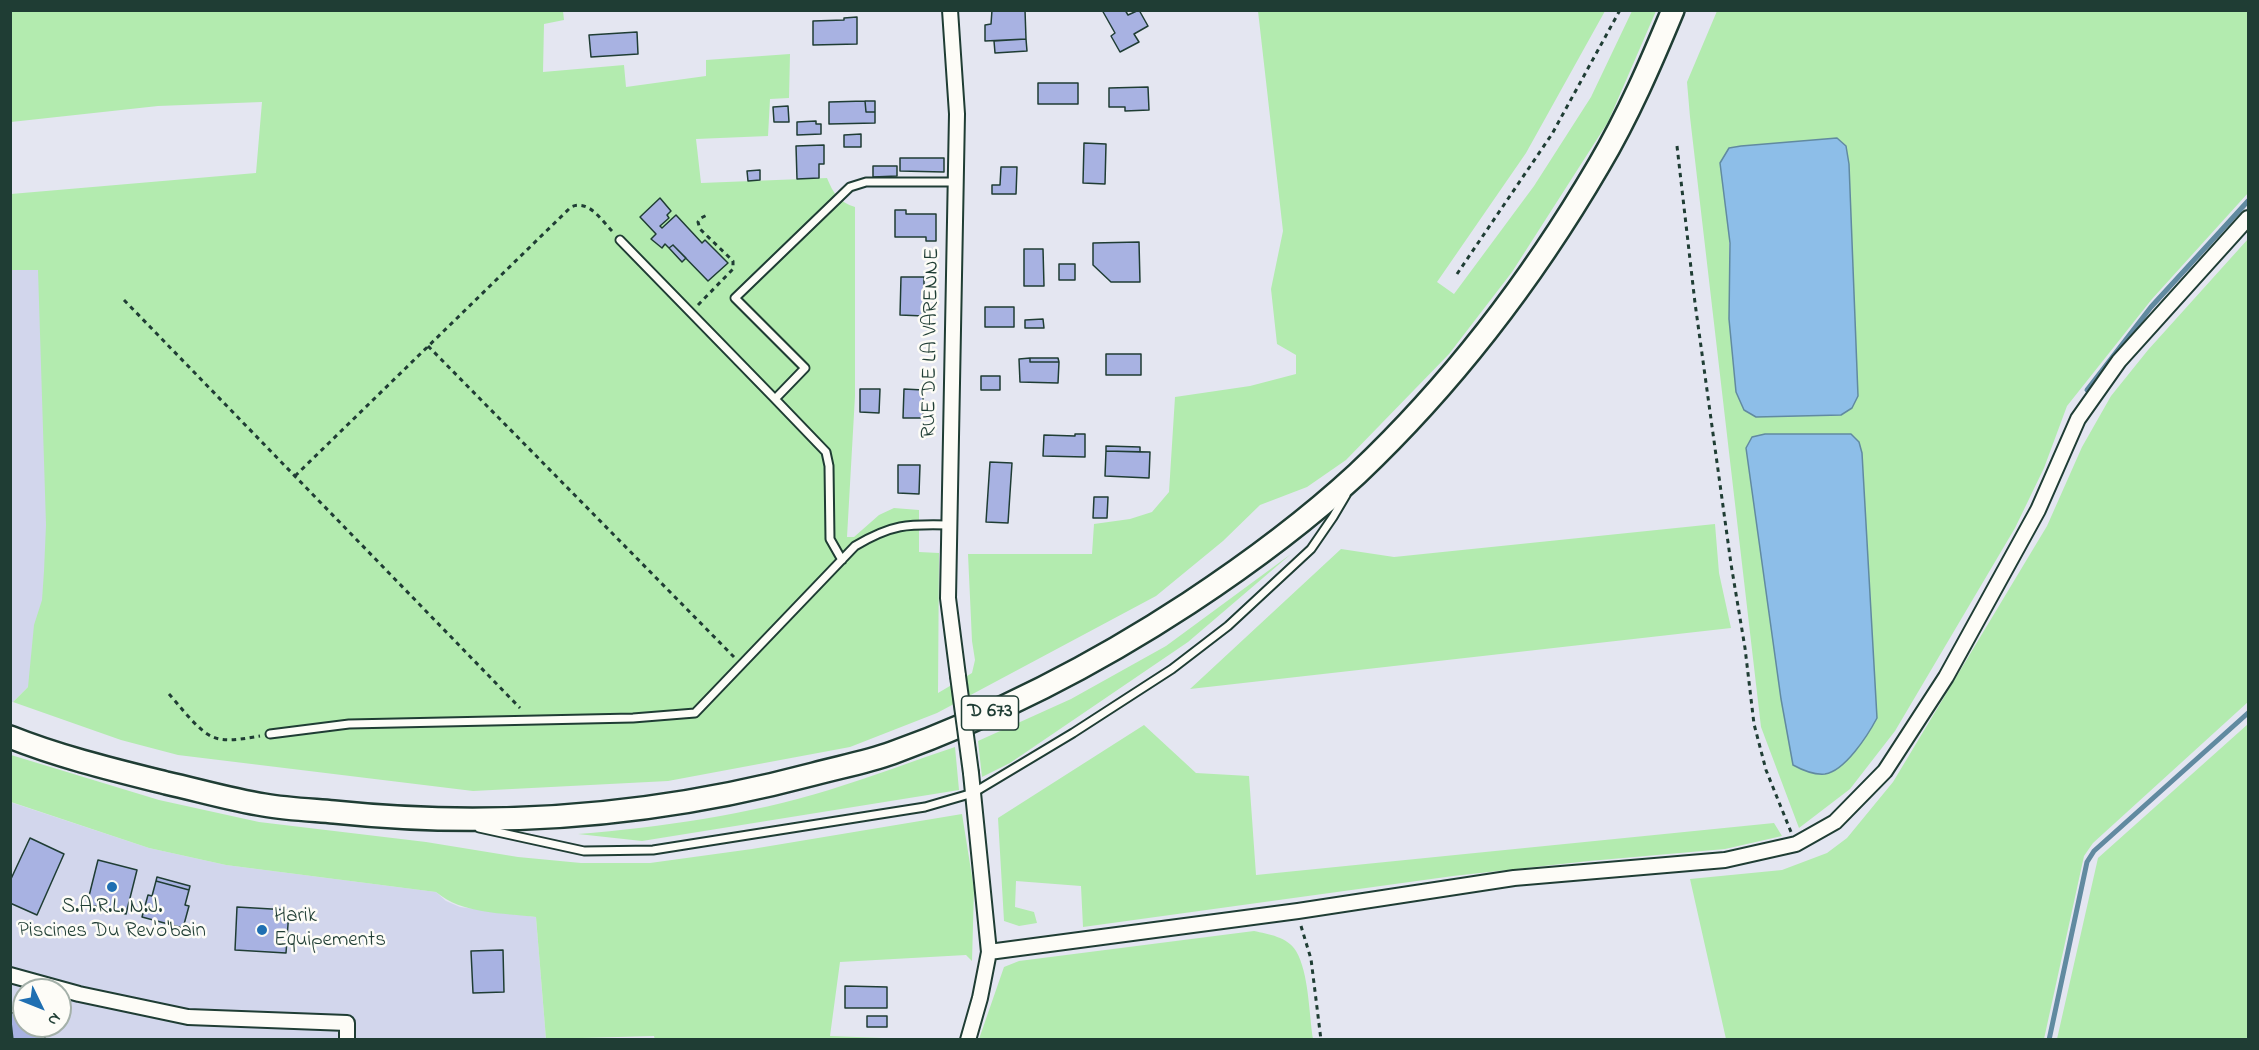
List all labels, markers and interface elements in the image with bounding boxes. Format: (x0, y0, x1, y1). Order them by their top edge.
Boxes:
street label: RUE DE LA VARENNE (918, 248, 946, 438)
road number: D 673 (962, 696, 1018, 730)
marker: S.A.R.L. N.J. Piscines Du Rev'o'bain (105, 880, 119, 894)
place label: S.A.R.L. N.J. Piscines Du Rev'o'bain (18, 896, 206, 946)
place label: Harik Equipements (274, 905, 386, 955)
marker: Harik Equipements (255, 923, 269, 937)
north arrow (12, 978, 72, 1038)
text: N (41, 1007, 66, 1031)

